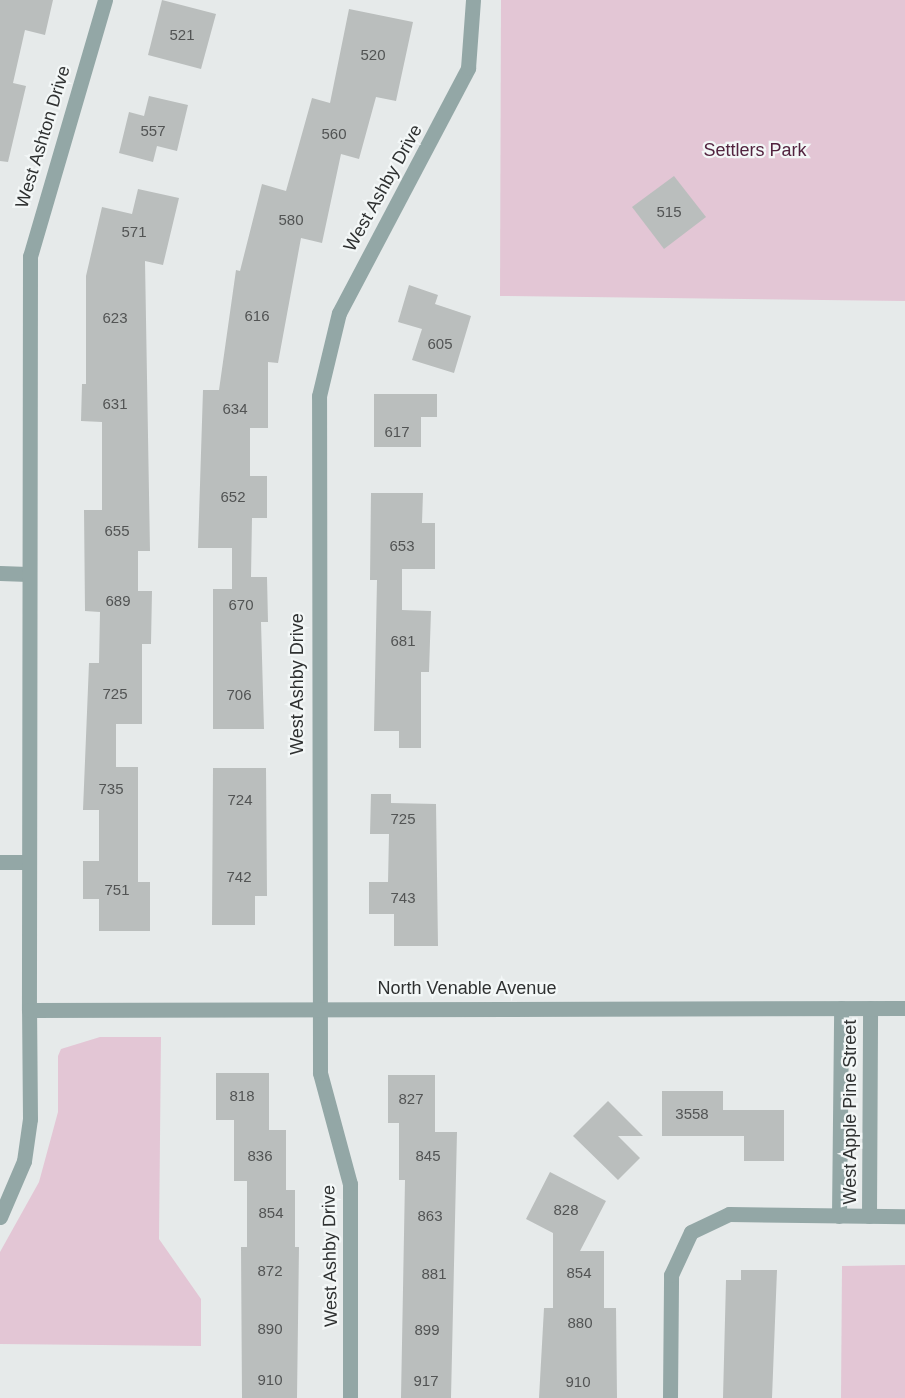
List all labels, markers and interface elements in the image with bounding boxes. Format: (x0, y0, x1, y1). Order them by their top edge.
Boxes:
house number: 521 (169, 26, 195, 44)
house number: 520 (360, 46, 386, 64)
street label: West Ashton Drive (11, 63, 75, 211)
street label: West Ashby Drive (339, 120, 427, 256)
house number: 557 (140, 122, 166, 140)
house number: 560 (321, 125, 347, 143)
park label: Settlers Park (703, 139, 807, 161)
house number: 515 (656, 203, 682, 221)
house number: 580 (278, 211, 304, 229)
house number: 571 (121, 223, 147, 241)
house number: 616 (244, 307, 270, 325)
house number: 623 (102, 309, 128, 327)
house number: 605 (427, 335, 453, 353)
house number: 631 (102, 395, 128, 413)
house number: 634 (222, 400, 248, 418)
house number: 617 (384, 423, 410, 441)
house number: 652 (220, 488, 246, 506)
house number: 655 (104, 522, 130, 540)
house number: 653 (389, 537, 415, 555)
house number: 689 (105, 592, 131, 610)
house number: 670 (228, 596, 254, 614)
street label: West Ashby Drive (286, 613, 308, 755)
house number: 681 (390, 632, 416, 650)
house number: 725 (102, 685, 128, 703)
house number: 706 (226, 686, 252, 704)
house number: 735 (98, 780, 124, 798)
house number: 724 (227, 791, 253, 809)
house number: 725 (390, 810, 416, 828)
house number: 742 (226, 868, 252, 886)
house number: 751 (104, 881, 130, 899)
house number: 743 (390, 889, 416, 907)
street label: North Venable Avenue (377, 977, 557, 999)
street label: West Apple Pine Street (839, 1019, 861, 1205)
house number: 818 (229, 1087, 255, 1105)
house number: 827 (398, 1090, 424, 1108)
house number: 3558 (675, 1105, 709, 1123)
house number: 836 (247, 1147, 273, 1165)
house number: 845 (415, 1147, 441, 1165)
street label: West Ashby Drive (318, 1184, 342, 1328)
house number: 828 (553, 1201, 579, 1219)
house number: 854 (258, 1204, 284, 1222)
house number: 863 (417, 1207, 443, 1225)
house number: 872 (257, 1262, 283, 1280)
house number: 854 (566, 1264, 592, 1282)
house number: 881 (421, 1265, 447, 1283)
house number: 880 (567, 1314, 593, 1332)
house number: 890 (257, 1320, 283, 1338)
house number: 899 (414, 1321, 440, 1339)
house number: 910 (257, 1371, 283, 1389)
house number: 917 (413, 1372, 439, 1390)
house number: 910 (565, 1373, 591, 1391)

